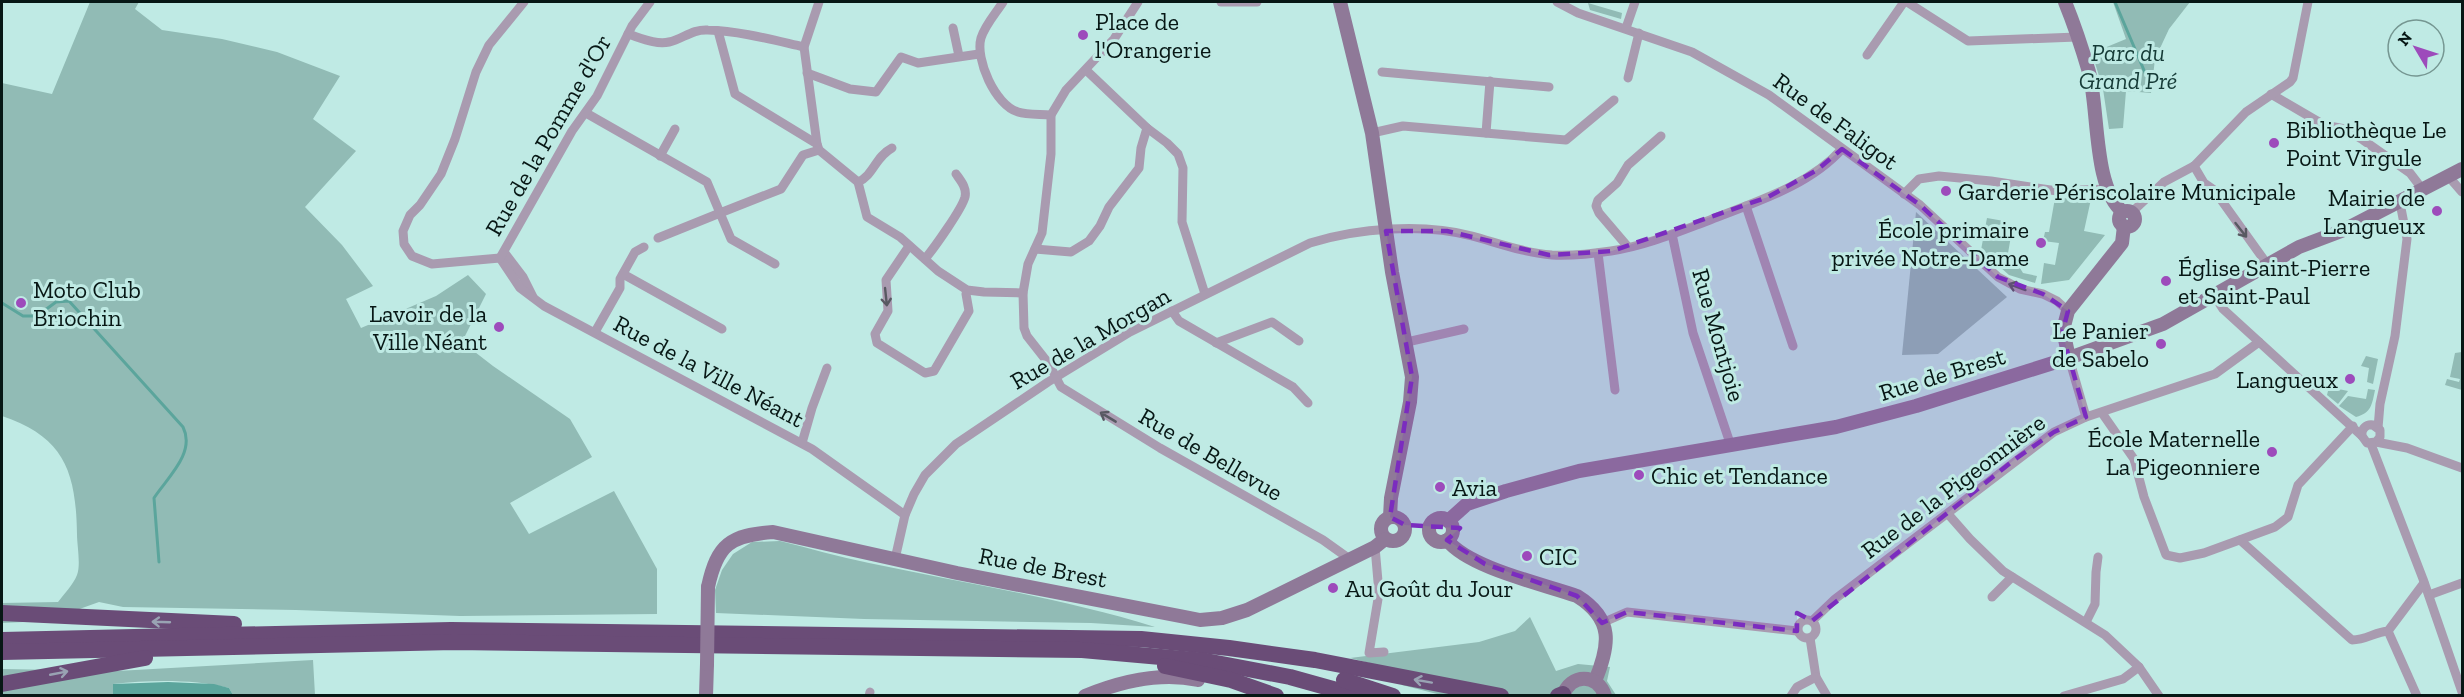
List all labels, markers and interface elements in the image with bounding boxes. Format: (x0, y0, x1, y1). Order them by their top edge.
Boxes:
place label: Place de l'Orangerie (1095, 7, 1211, 64)
north arrow (2386, 18, 2446, 78)
marker: Place de l'Orangerie (1076, 28, 1090, 42)
text: N (2394, 28, 2416, 50)
street label: Rue de la Pomme d'Or (479, 29, 617, 241)
park label: Parc du Grand Pré (2079, 38, 2177, 95)
street label: Rue de Faligot (1768, 66, 1904, 176)
place label: Bibliothèque Le Point Virgule (2286, 115, 2446, 172)
marker: Bibliothèque Le Point Virgule (2267, 136, 2281, 150)
place label: Garderie Périscolaire Municipale (1958, 177, 2296, 206)
place label: Mairie de Langueux (2323, 183, 2425, 240)
marker: Garderie Périscolaire Municipale (1939, 184, 1953, 198)
marker: Mairie de Langueux (2430, 204, 2444, 218)
place label: École primaire privée Notre-Dame (1832, 215, 2029, 272)
one-way arrow (2235, 221, 2248, 237)
marker: École primaire privée Notre-Dame (2034, 236, 2048, 250)
place label: Église Saint-Pierre et Saint-Paul (2178, 253, 2370, 310)
street label: Rue Montjoie (1686, 265, 1752, 405)
marker: Église Saint-Pierre et Saint-Paul (2159, 274, 2173, 288)
place label: Moto Club Briochin (33, 275, 141, 332)
street label: Rue de la Morgan (1005, 280, 1175, 396)
one-way arrow (2008, 280, 2026, 291)
one-way arrow (881, 287, 892, 307)
marker: Moto Club Briochin (14, 296, 28, 310)
place label: Lavoir de la Ville Néant (369, 299, 487, 356)
street label: Rue de la Ville Néant (609, 309, 809, 433)
place label: Le Panier de Sabelo (2052, 316, 2149, 373)
marker: Lavoir de la Ville Néant (492, 320, 506, 334)
marker: Le Panier de Sabelo (2154, 337, 2168, 351)
street label: Rue de Brest (1876, 341, 2009, 407)
place label: Langueux (2236, 365, 2338, 394)
marker: Langueux (2343, 372, 2357, 386)
street label: Rue de Bellevue (1134, 401, 1288, 507)
street label: Rue de la Pigeonnière (1855, 407, 2051, 565)
one-way arrow (1100, 410, 1117, 422)
place label: École Maternelle La Pigeonniere (2087, 424, 2260, 481)
marker: École Maternelle La Pigeonniere (2265, 445, 2279, 459)
place label: Chic et Tendance (1651, 461, 1828, 490)
marker: Chic et Tendance (1632, 468, 1646, 482)
place label: Avia (1452, 473, 1497, 502)
marker: Avia (1433, 480, 1447, 494)
street label: Rue de Brest (976, 540, 1110, 594)
place label: CIC (1539, 542, 1577, 571)
marker: CIC (1520, 549, 1534, 563)
place label: Au Goût du Jour (1345, 574, 1514, 603)
marker: Au Goût du Jour (1326, 581, 1340, 595)
one-way arrow (152, 616, 171, 628)
one-way arrow (49, 667, 68, 678)
one-way arrow (1414, 676, 1433, 687)

